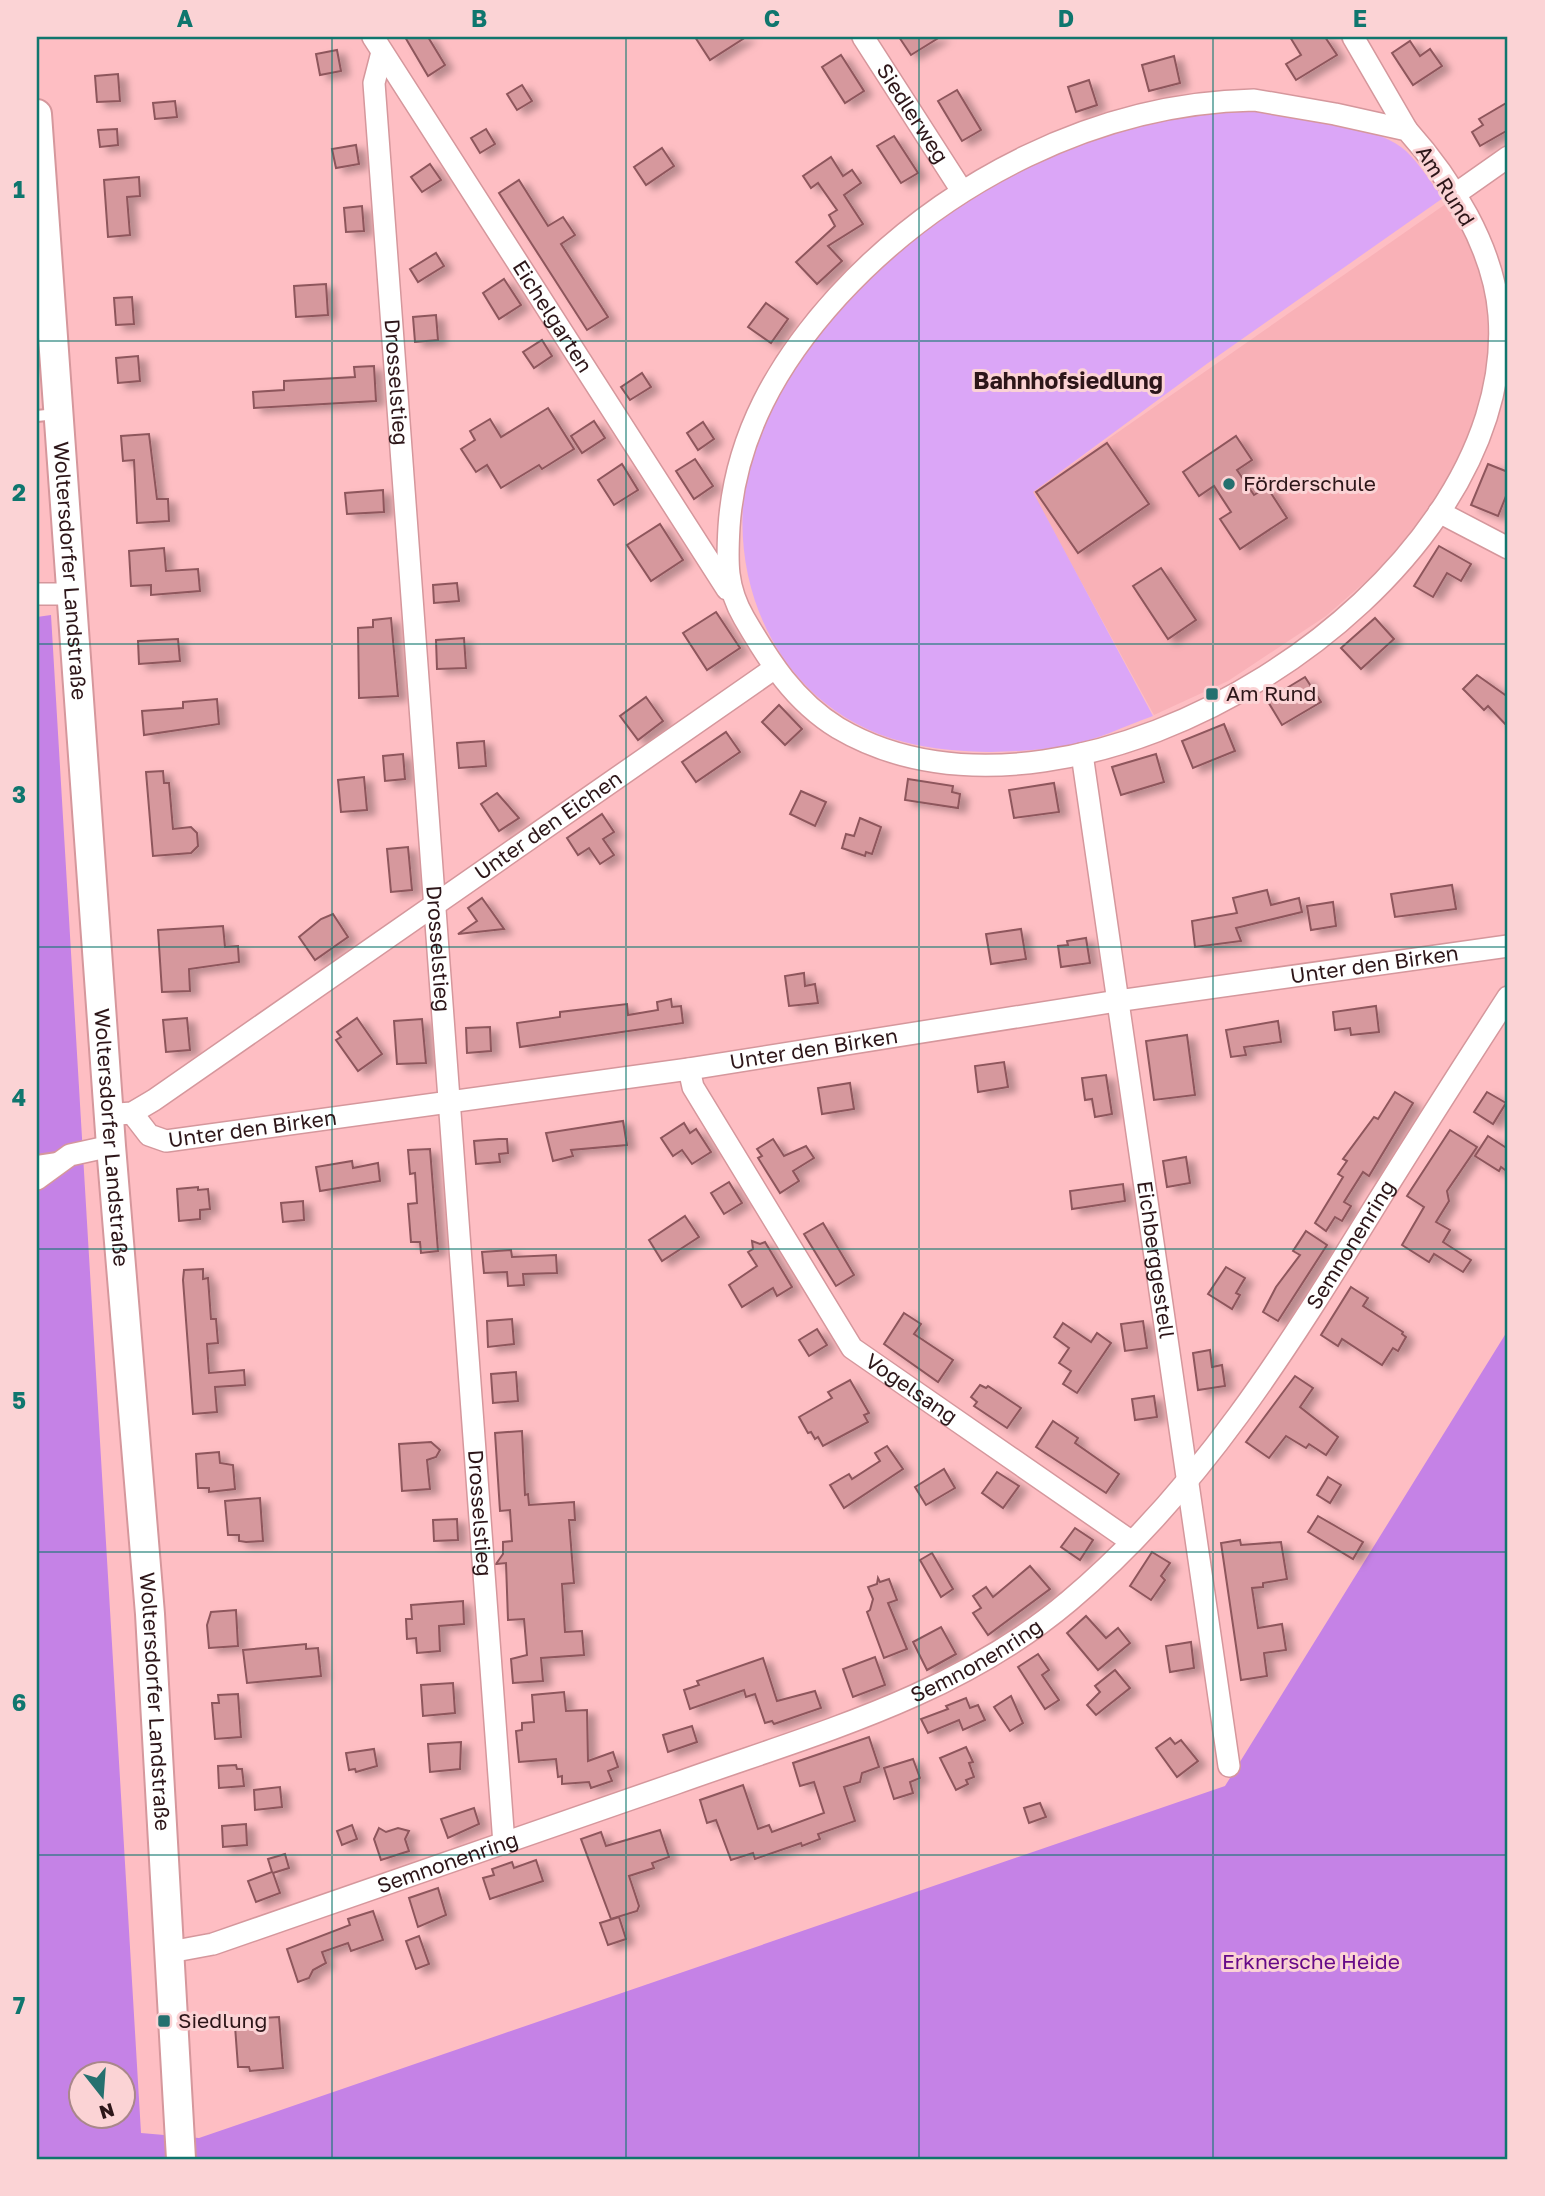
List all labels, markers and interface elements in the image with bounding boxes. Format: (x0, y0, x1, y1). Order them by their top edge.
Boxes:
text: A (177, 4, 194, 32)
text: B (471, 4, 487, 32)
text: C (764, 4, 780, 32)
text: D (1058, 4, 1074, 32)
text: E (1353, 4, 1367, 32)
street label: Siedlerweg (871, 58, 955, 168)
street label: Am Rund (1411, 140, 1481, 231)
text: 1 (13, 175, 25, 203)
street label: Eichelgarten (507, 255, 599, 377)
street label: Drosselstieg (379, 318, 415, 446)
district label: Bahnhofsiedlung (973, 366, 1163, 394)
street label: Woltersdorfer Landstraße (49, 441, 93, 701)
place label: Förderschule (1243, 470, 1376, 496)
marker: Förderschule (1221, 476, 1237, 492)
text: 2 (12, 478, 26, 506)
place label: Am Rund (1226, 680, 1316, 706)
marker: Am Rund (1204, 686, 1220, 702)
street label: Unter den Eichen (469, 765, 626, 885)
text: 3 (12, 780, 26, 808)
street label: Drosselstieg (421, 884, 457, 1013)
street label: Unter den Birken (1288, 939, 1460, 989)
street label: Woltersdorfer Landstraße (89, 1007, 135, 1267)
street label: Unter den Birken (728, 1022, 899, 1074)
text: 4 (12, 1083, 26, 1111)
street label: Unter den Birken (166, 1104, 338, 1153)
street label: Semnonenring (1300, 1175, 1400, 1314)
street label: Eichberggestell (1132, 1179, 1181, 1340)
street label: Vogelsang (861, 1347, 963, 1429)
text: 5 (12, 1386, 26, 1414)
street label: Drosselstieg (463, 1449, 498, 1577)
street label: Woltersdorfer Landstraße (135, 1571, 176, 1832)
street label: Semnonenring (906, 1613, 1047, 1708)
text: 6 (12, 1688, 26, 1716)
street label: Semnonenring (373, 1826, 521, 1898)
park label: Erknersche Heide (1222, 1948, 1400, 1974)
text: 7 (13, 1991, 25, 2019)
place label: Siedlung (178, 2007, 267, 2033)
marker: Siedlung (156, 2013, 172, 2029)
north arrow (66, 2060, 136, 2130)
text: N (97, 2099, 117, 2125)

